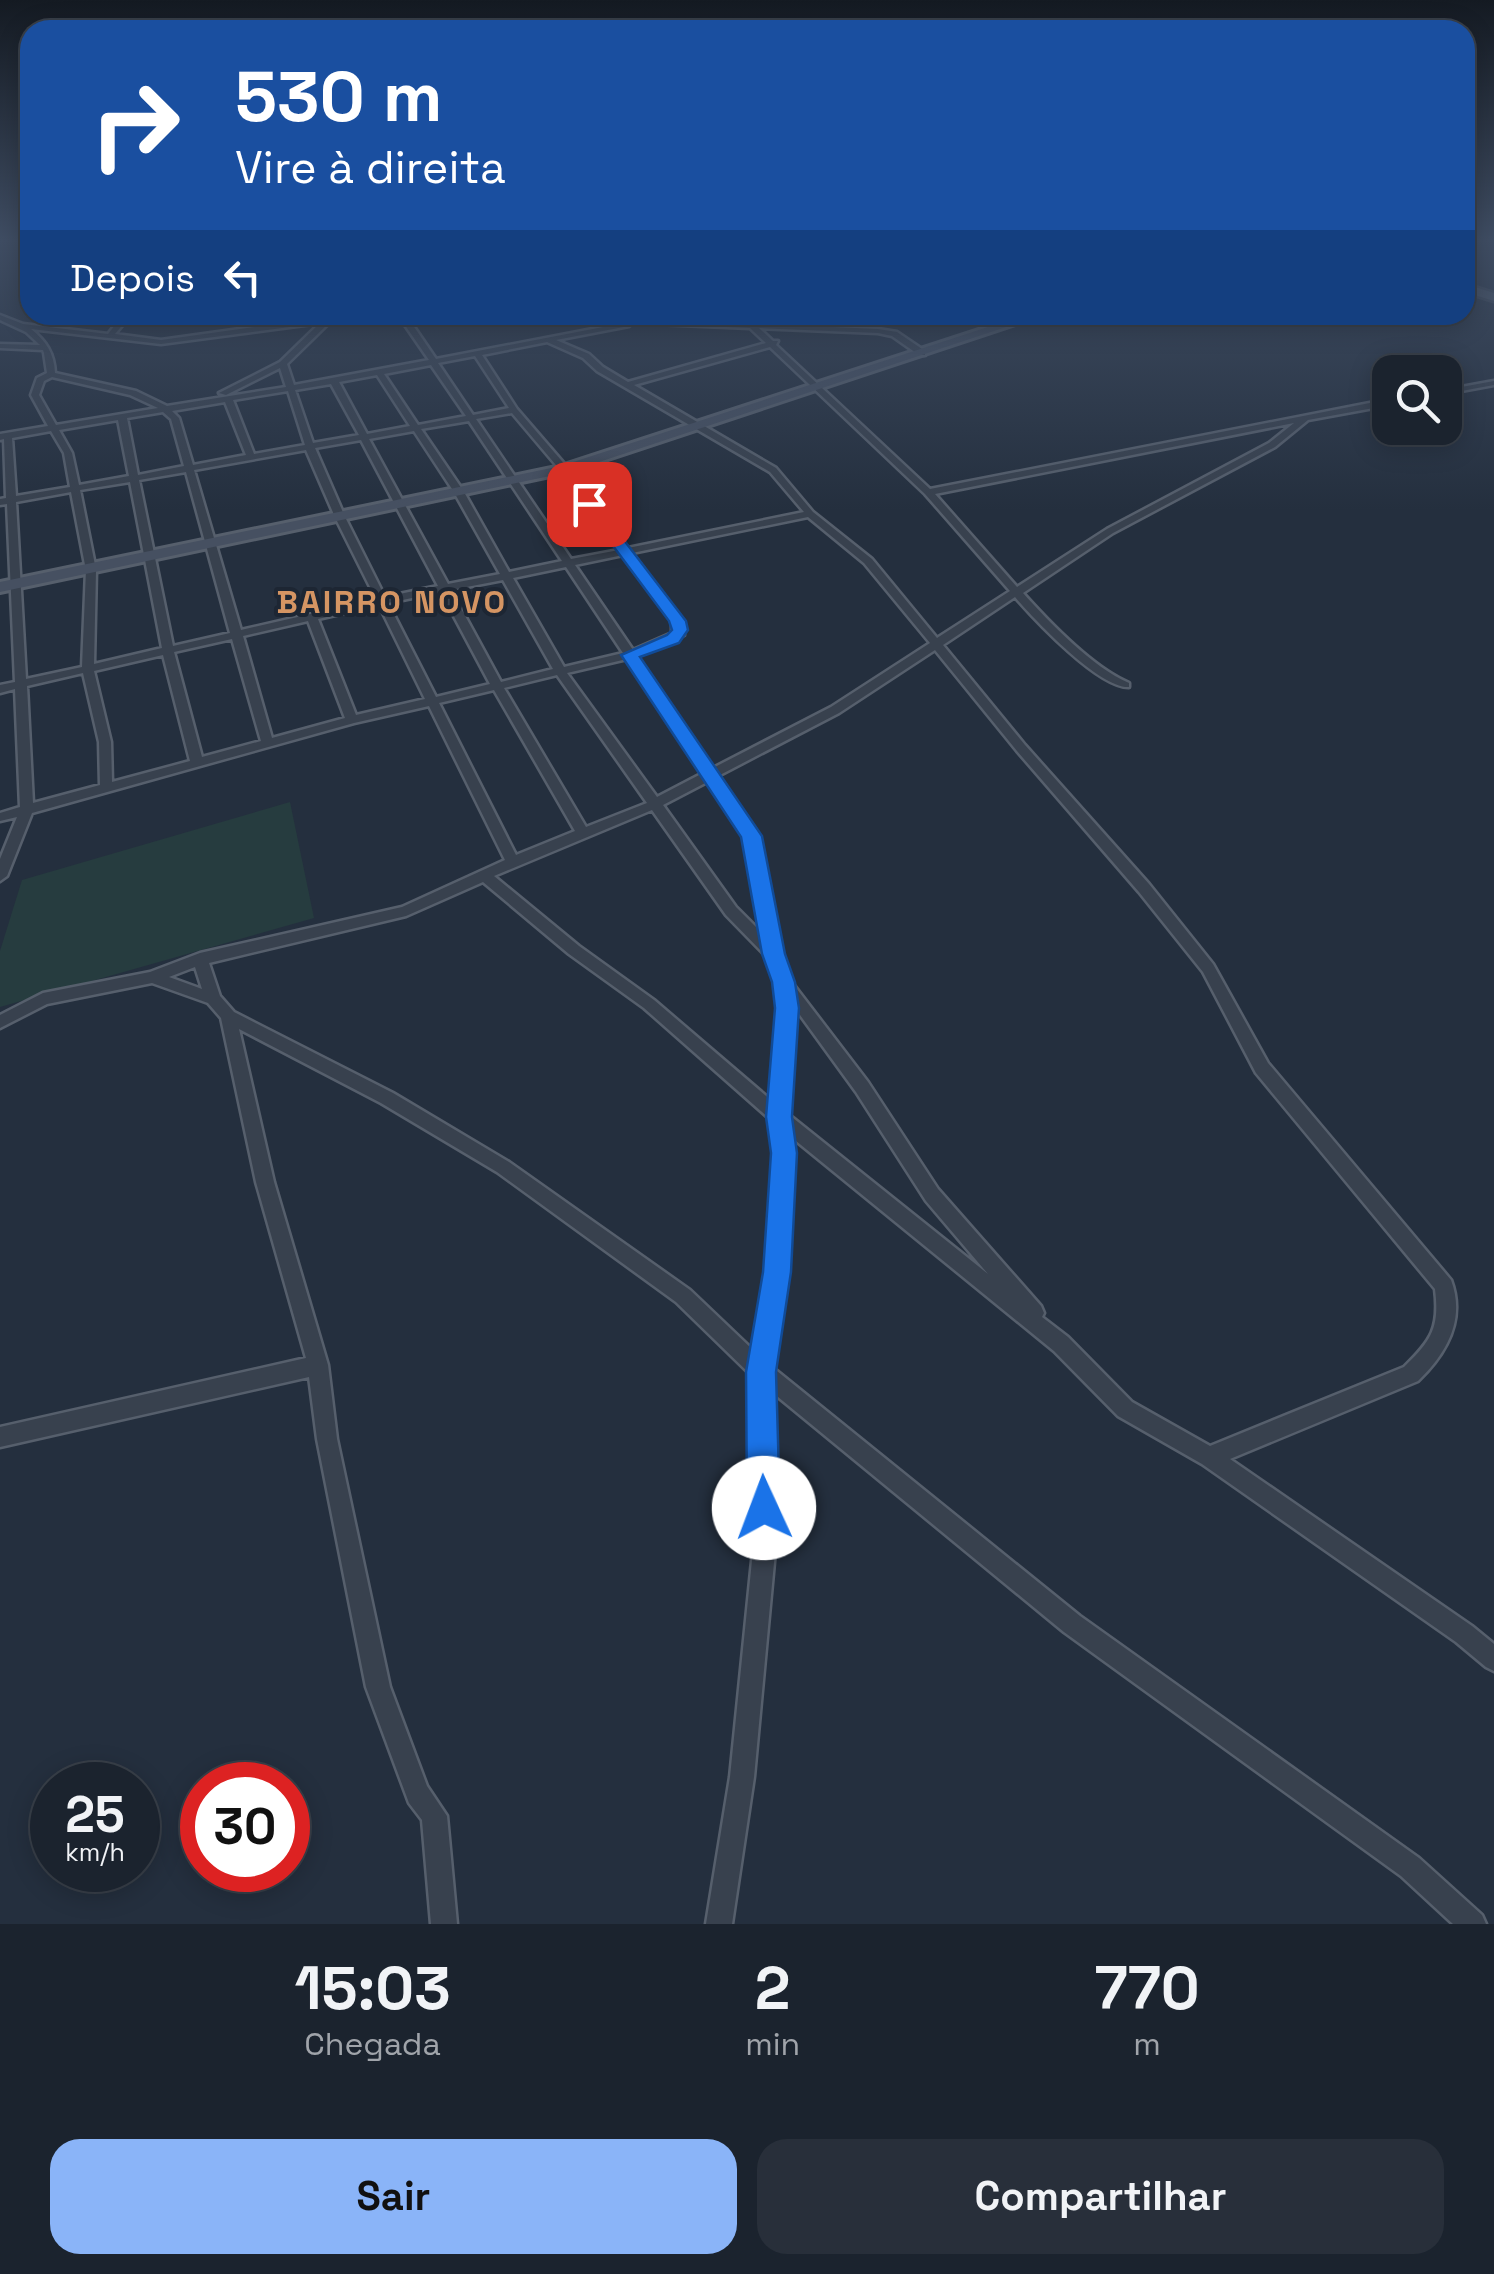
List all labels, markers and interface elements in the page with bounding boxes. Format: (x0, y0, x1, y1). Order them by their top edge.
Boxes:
text: 530 m (235, 52, 442, 141)
icon: right (70, 60, 200, 190)
text: Vire à direita (235, 139, 506, 196)
icon: left (215, 250, 270, 305)
text: Depois (70, 254, 195, 302)
map controls (1372, 355, 1462, 445)
button: search (1372, 355, 1462, 445)
pin (547, 462, 632, 547)
icon: arrive (562, 477, 617, 532)
district label: BAIRRO NOVO (276, 582, 508, 622)
position arrow (712, 1456, 816, 1560)
speed limit sign: 30 (180, 1762, 310, 1892)
text: 25 (65, 1783, 125, 1847)
text: km/h (65, 1836, 125, 1868)
text: 15:03 (294, 1950, 451, 2027)
text: 2 (755, 1950, 790, 2027)
text: 770 (1094, 1950, 1200, 2027)
text: Chegada (304, 2024, 441, 2064)
text: min (745, 2024, 800, 2064)
text: m (1133, 2024, 1161, 2064)
button: Sair (50, 2139, 737, 2254)
button: Compartilhar (757, 2139, 1444, 2254)

